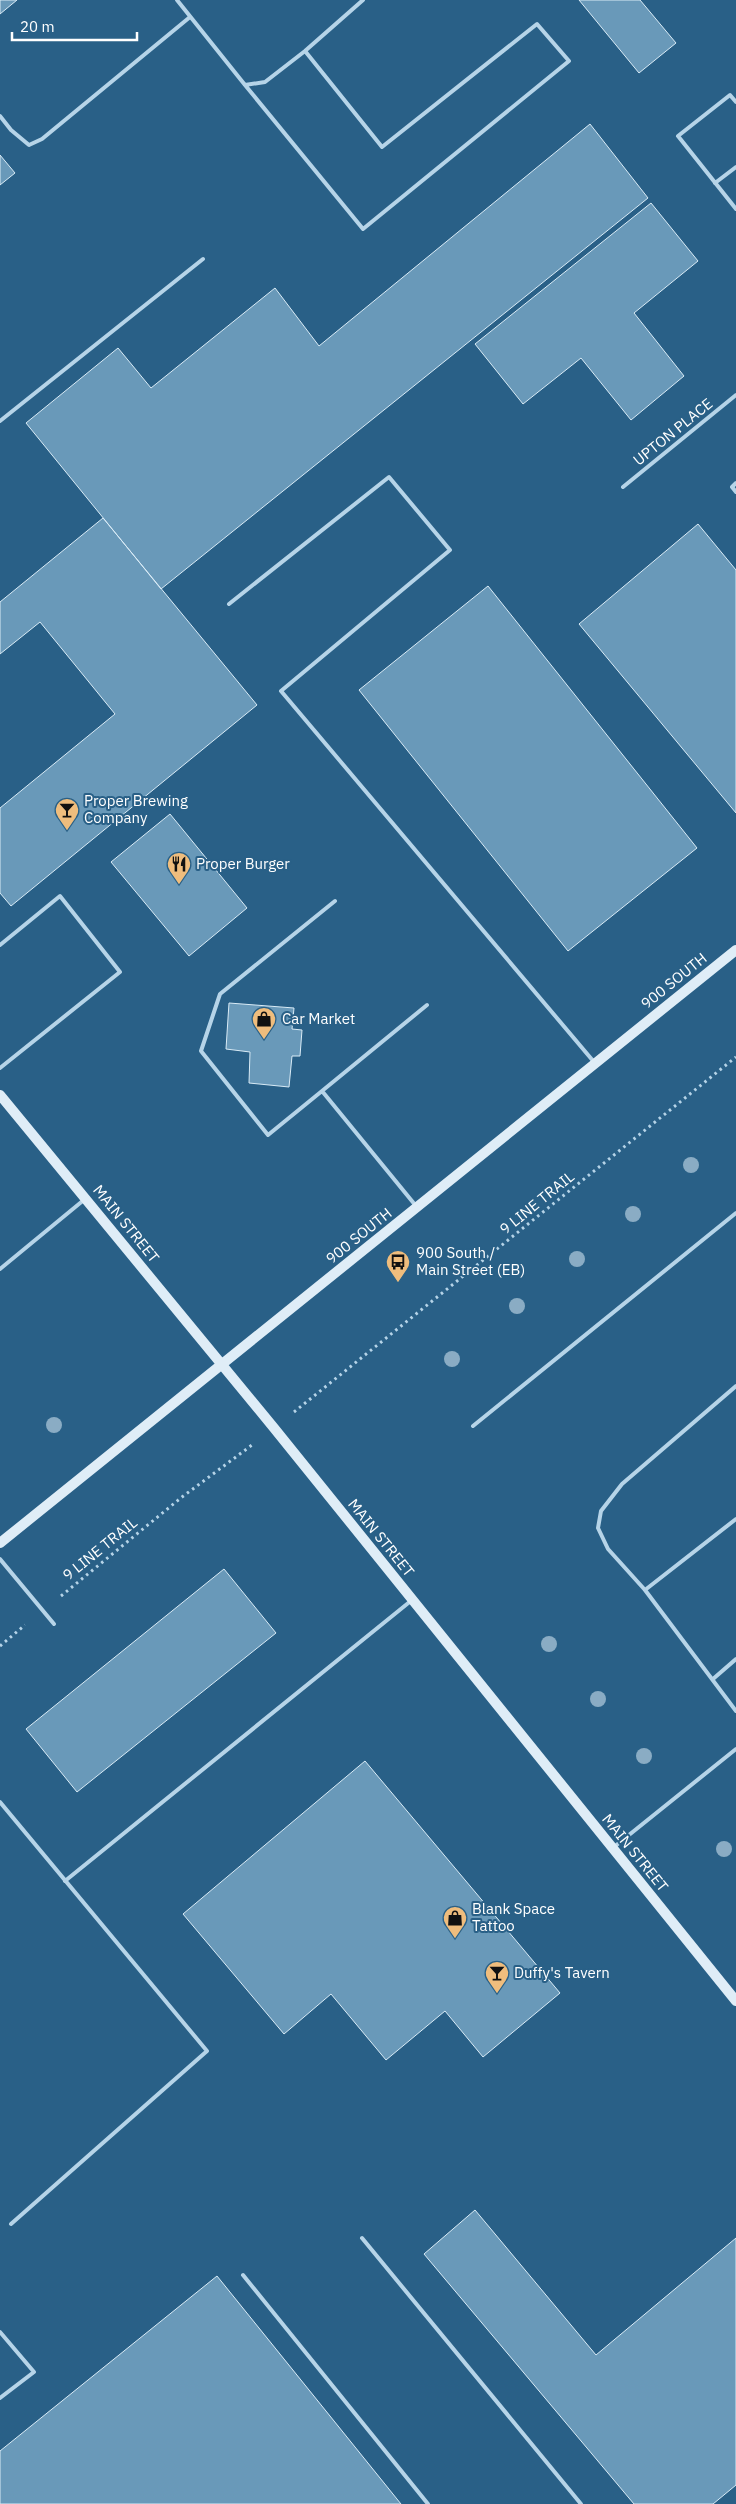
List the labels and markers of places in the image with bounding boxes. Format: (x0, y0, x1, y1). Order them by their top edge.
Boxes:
place label: Proper Brewing Company (84, 791, 188, 827)
bar icon: Proper Brewing Company (54, 797, 80, 831)
restaurant icon: Proper Burger (166, 851, 192, 885)
place label: Proper Burger (196, 854, 290, 873)
shop icon: Car Market (251, 1006, 277, 1040)
place label: Car Market (282, 1009, 355, 1028)
place label: 900 South / Main Street (EB) (416, 1243, 525, 1279)
bus stop icon: 900 South / Main Street (EB) (385, 1249, 411, 1283)
place label: Blank Space Tattoo (472, 1899, 555, 1935)
shop icon: Blank Space Tattoo (442, 1905, 468, 1939)
bar icon: Duffy's Tavern (484, 1960, 510, 1994)
place label: Duffy's Tavern (514, 1963, 610, 1982)

